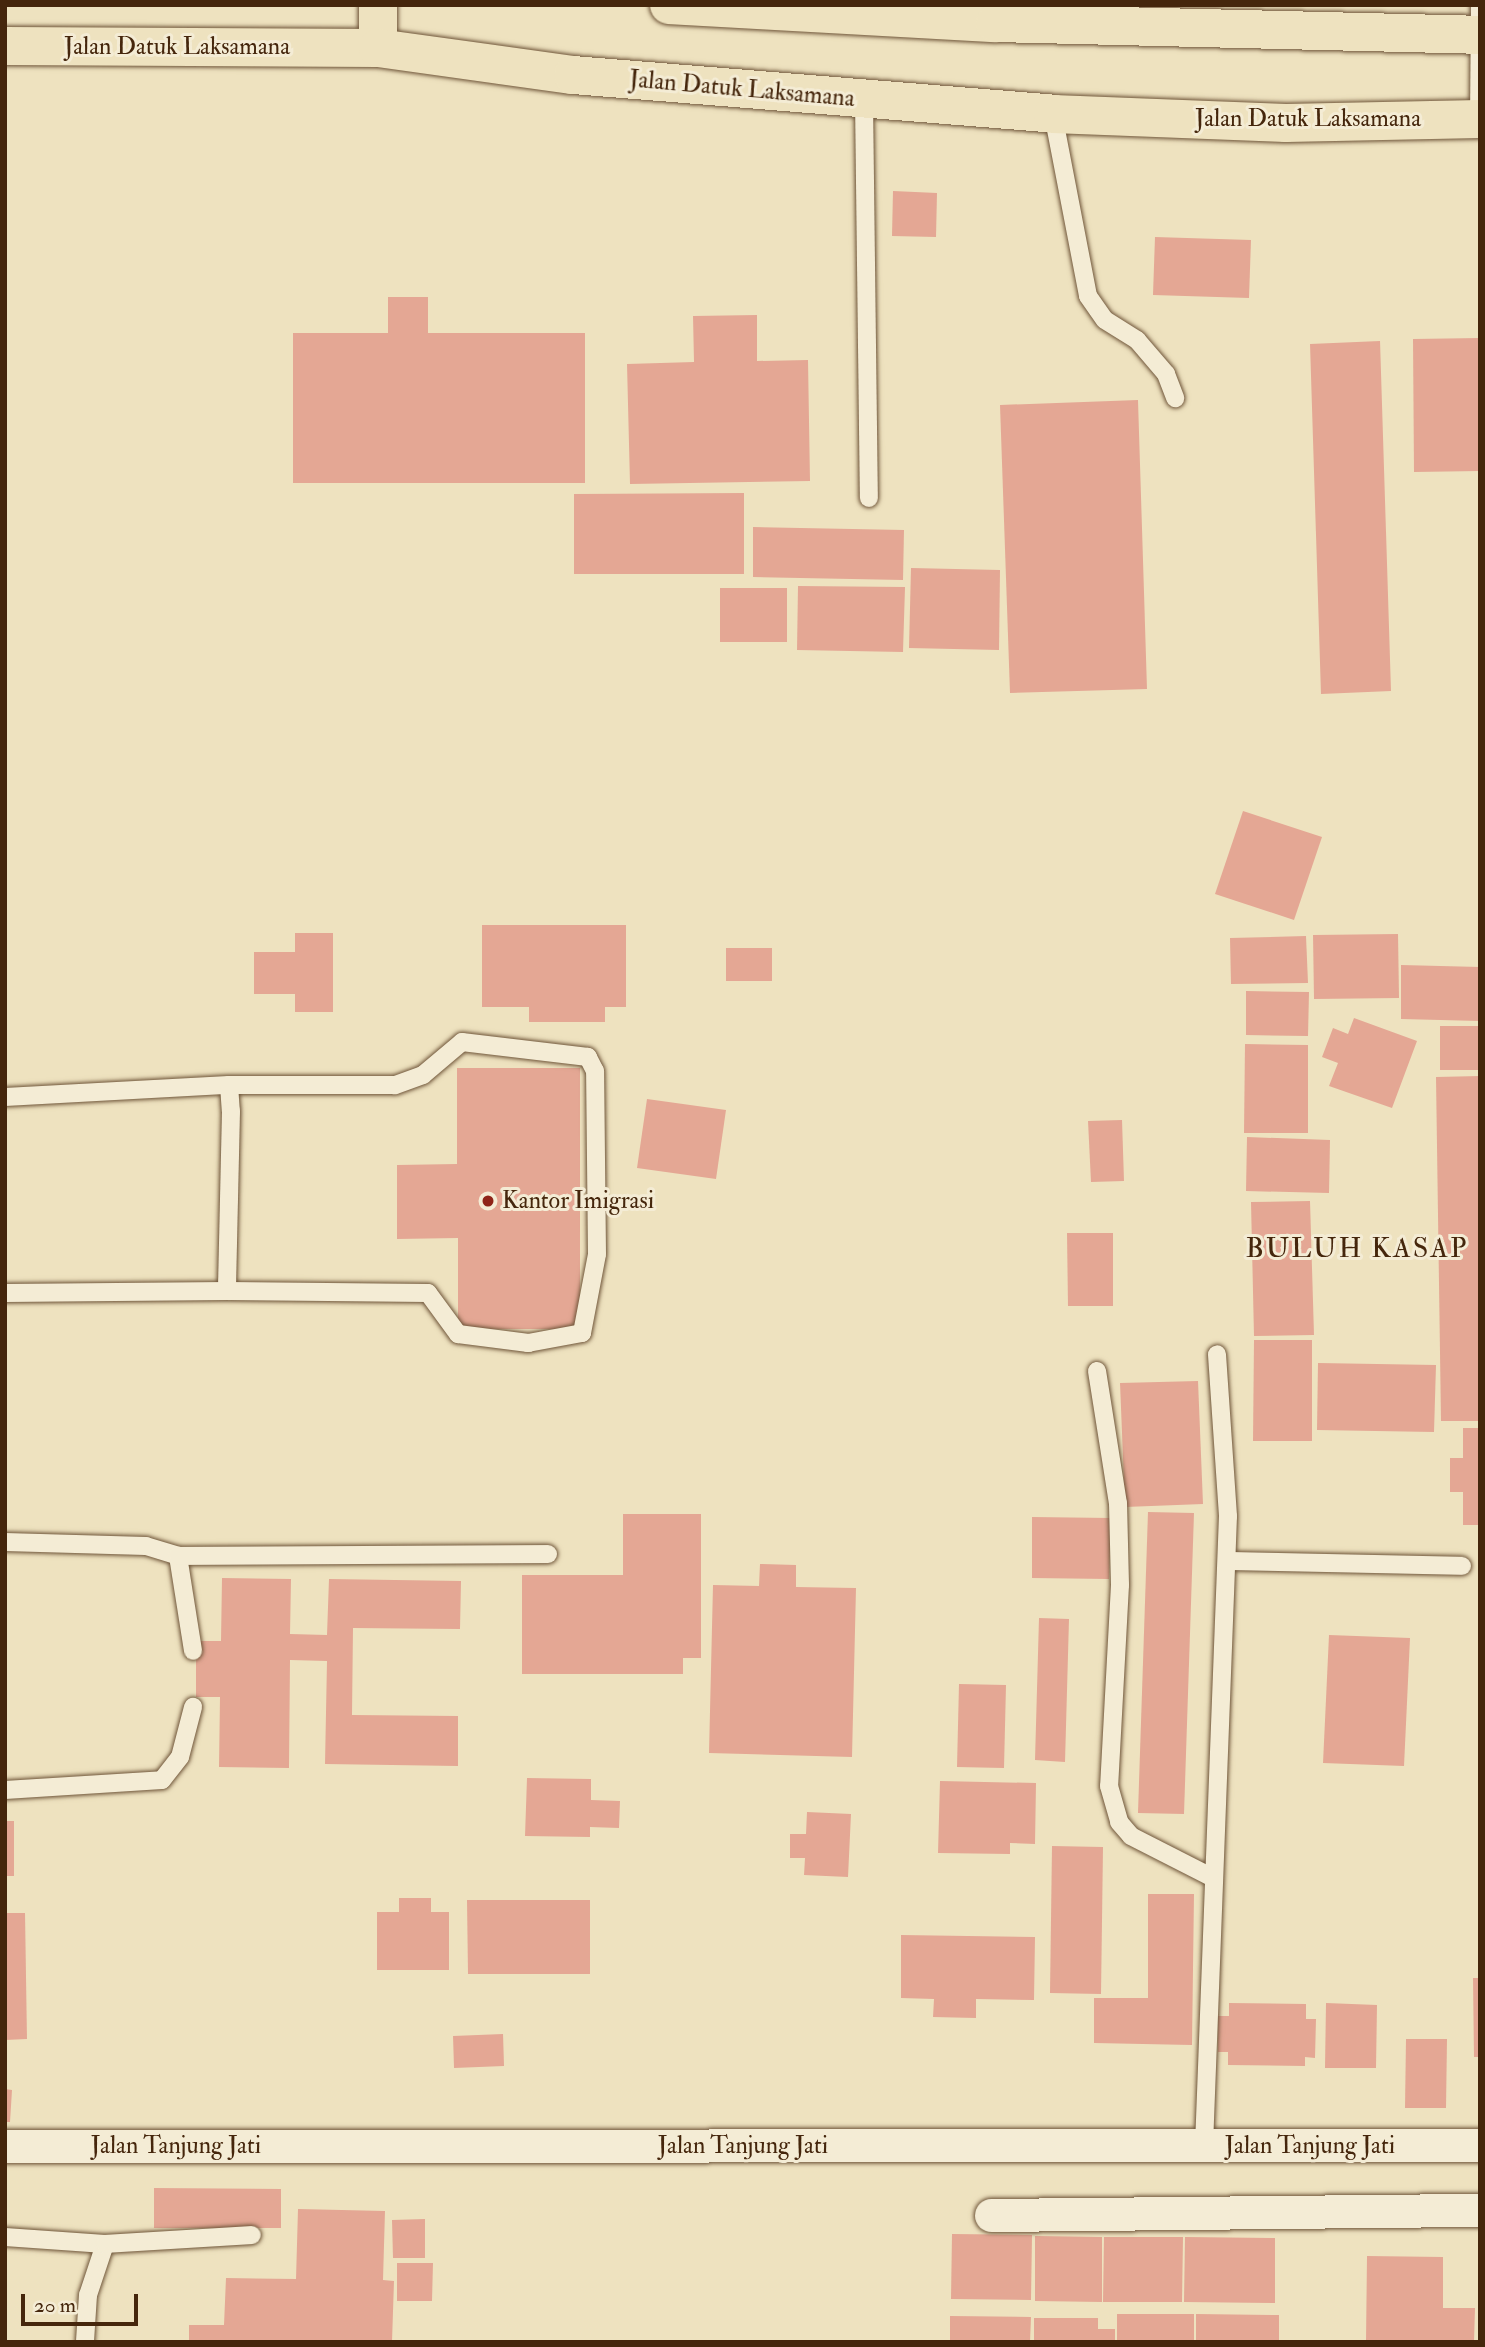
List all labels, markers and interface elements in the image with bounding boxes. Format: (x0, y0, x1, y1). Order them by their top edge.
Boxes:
street label: Jalan Datuk Laksamana (64, 33, 290, 61)
street label: Jalan Datuk Laksamana (628, 65, 856, 113)
street label: Jalan Datuk Laksamana (1195, 105, 1421, 133)
place label: Kantor Imigrasi (502, 1187, 654, 1215)
marker: Kantor Imigrasi (480, 1193, 496, 1209)
district label: BULUH KASAP (1247, 1232, 1467, 1266)
street label: Jalan Tanjung Jati (91, 2132, 261, 2160)
street label: Jalan Tanjung Jati (658, 2132, 828, 2160)
street label: Jalan Tanjung Jati (1225, 2132, 1395, 2160)
scale bar (24, 2280, 142, 2324)
text: 20 m (34, 2292, 76, 2319)

